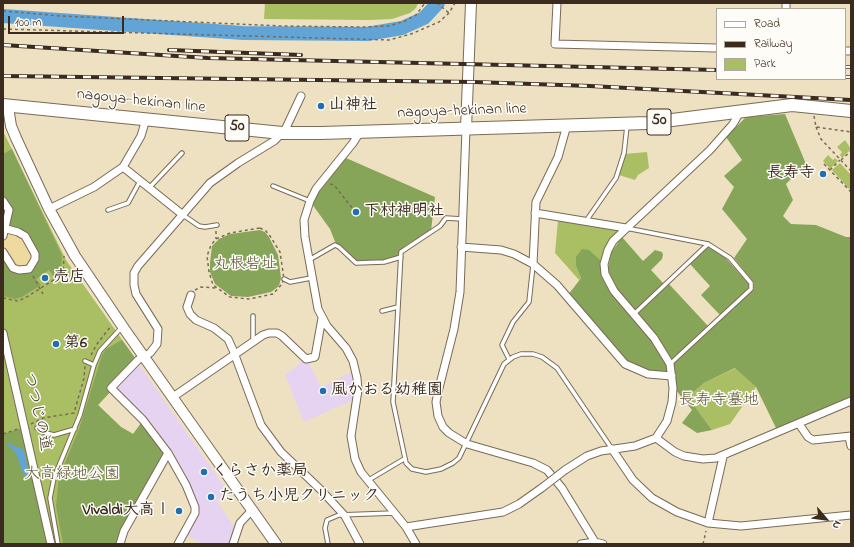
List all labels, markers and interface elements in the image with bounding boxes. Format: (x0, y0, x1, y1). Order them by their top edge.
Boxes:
scale bar (10, 8, 126, 34)
legend (716, 8, 846, 80)
text: 100 m (15, 14, 42, 32)
text: Road (754, 15, 780, 33)
text: Railway (754, 35, 792, 53)
text: Park (754, 55, 776, 73)
street label: nagoya-hekinan line (76, 86, 206, 118)
place label: 山神社 (329, 96, 377, 116)
street label: nagoya-hekinan line (397, 100, 527, 124)
marker: 山神社 (316, 101, 326, 111)
road number: 50 (647, 109, 671, 135)
road number: 50 (225, 115, 249, 141)
place label: 長寿寺 (767, 164, 815, 184)
marker: 長寿寺 (818, 169, 828, 179)
place label: 下村神明社 (364, 202, 444, 222)
marker: 下村神明社 (351, 207, 361, 217)
park label: 丸根砦址 (213, 255, 277, 275)
place label: 売店 (53, 268, 85, 288)
marker: 売店 (40, 273, 50, 283)
place label: 第6 (64, 334, 87, 354)
marker: 第6 (51, 339, 61, 349)
street label: つつじの道 (18, 371, 54, 453)
place label: 風かおる幼稚園 (331, 381, 443, 401)
marker: 風かおる幼稚園 (318, 386, 328, 396)
park label: 長寿寺墓地 (679, 391, 759, 411)
place label: くらさか薬局 (212, 462, 308, 482)
park label: 大高緑地公園 (24, 465, 120, 485)
marker: くらさか薬局 (199, 467, 209, 477)
place label: たうち小児クリニック (219, 487, 379, 507)
marker: たうち小児クリニック (206, 492, 216, 502)
north arrow (806, 499, 846, 539)
place label: Vivaldi大高Ⅰ (82, 501, 171, 521)
marker: Vivaldi大高Ⅰ (174, 506, 184, 516)
text: N (828, 518, 845, 532)

